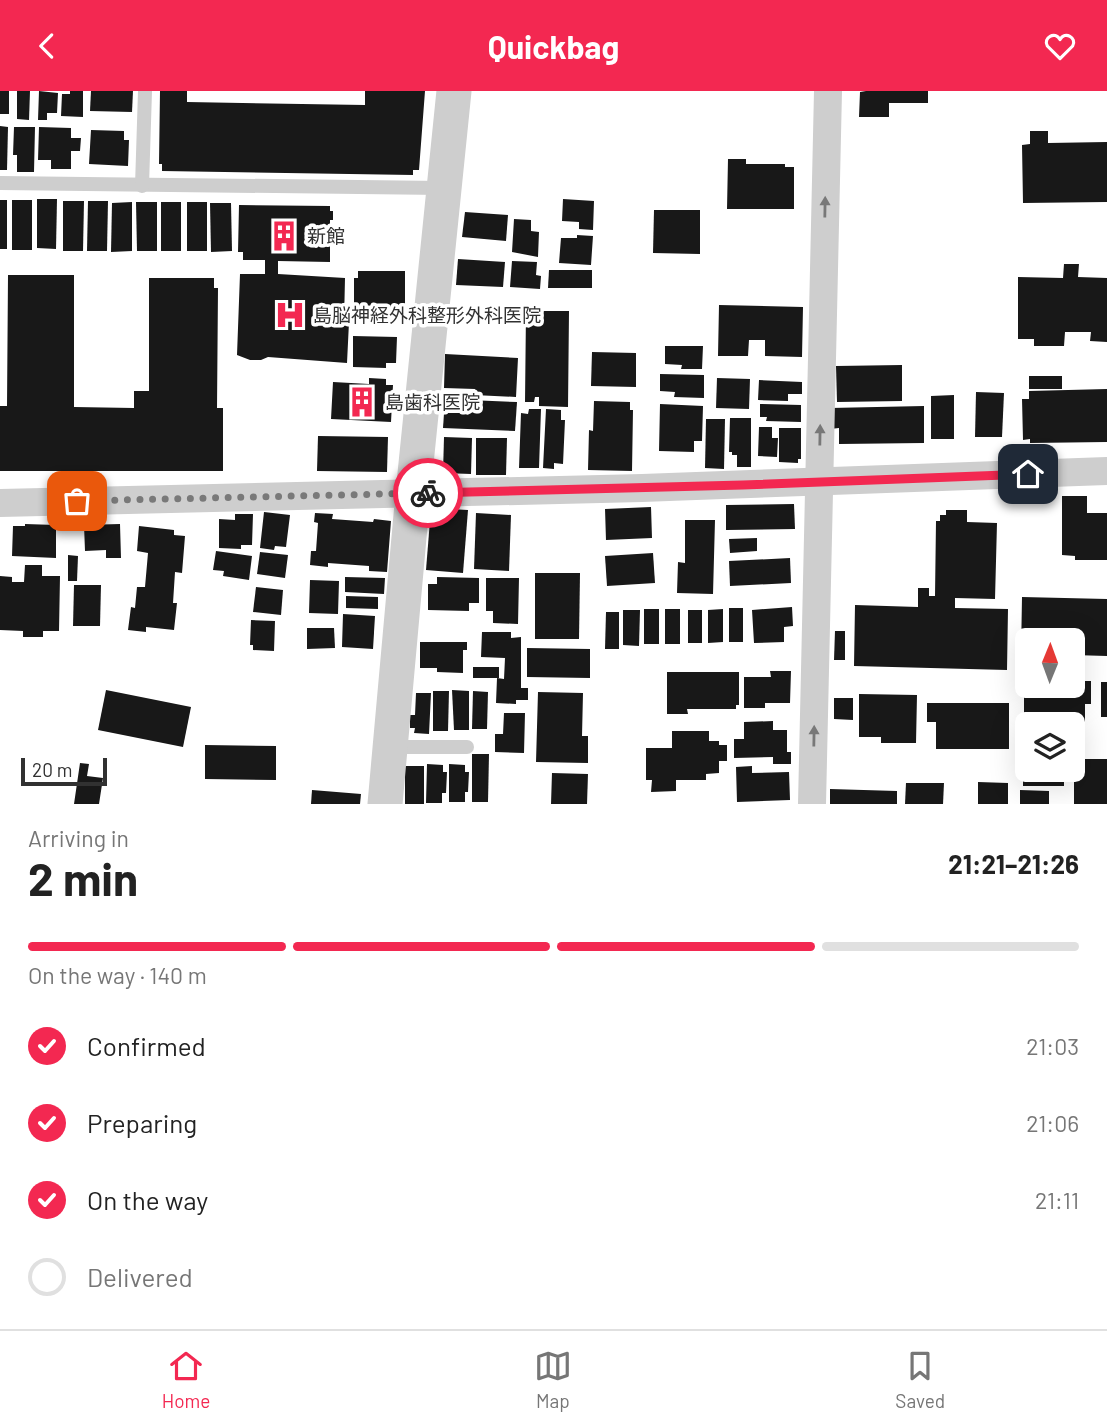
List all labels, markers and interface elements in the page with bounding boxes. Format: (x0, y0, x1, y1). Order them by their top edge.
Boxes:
icon: back (28, 27, 66, 65)
text: Quickbag (488, 27, 619, 65)
icon: heart (1041, 27, 1079, 65)
one-way arrow (819, 196, 831, 218)
building icon: 新館 (267, 219, 301, 253)
place label: 新館 (307, 224, 345, 247)
hospital icon: 島脳神経外科整形外科医院 (273, 298, 307, 332)
place label: 島脳神経外科整形外科医院 (313, 303, 541, 326)
building icon: 島歯科医院 (345, 385, 379, 419)
place label: 島歯科医院 (385, 390, 480, 413)
one-way arrow (814, 424, 826, 446)
pin (998, 444, 1058, 504)
icon: home (1009, 455, 1047, 493)
courier (393, 458, 463, 528)
pin (47, 471, 107, 531)
icon: bike (409, 474, 447, 512)
icon: bag (58, 482, 96, 520)
north arrow (1015, 628, 1085, 698)
map controls (1015, 628, 1085, 782)
button: layers (1015, 712, 1085, 782)
one-way arrow (808, 725, 820, 747)
scale bar (21, 755, 107, 787)
text: 20 m (32, 758, 72, 781)
text: Arriving in (28, 824, 129, 852)
text: 21:21–21:26 (948, 848, 1079, 879)
text: 2 min (28, 850, 138, 905)
text: On the way · 140 m (28, 961, 207, 989)
icon: check (28, 1027, 66, 1065)
text: Confirmed (87, 1030, 206, 1061)
text: 21:03 (1026, 1032, 1079, 1060)
icon: check (28, 1104, 66, 1142)
text: Preparing (87, 1107, 197, 1138)
text: 21:06 (1026, 1109, 1079, 1137)
icon: check (28, 1181, 66, 1219)
text: On the way (87, 1184, 208, 1215)
text: 21:11 (1035, 1186, 1079, 1214)
text: Delivered (87, 1261, 193, 1292)
tab: Home (162, 1347, 210, 1412)
tab: Map (534, 1347, 572, 1412)
tab: Saved (895, 1347, 945, 1412)

